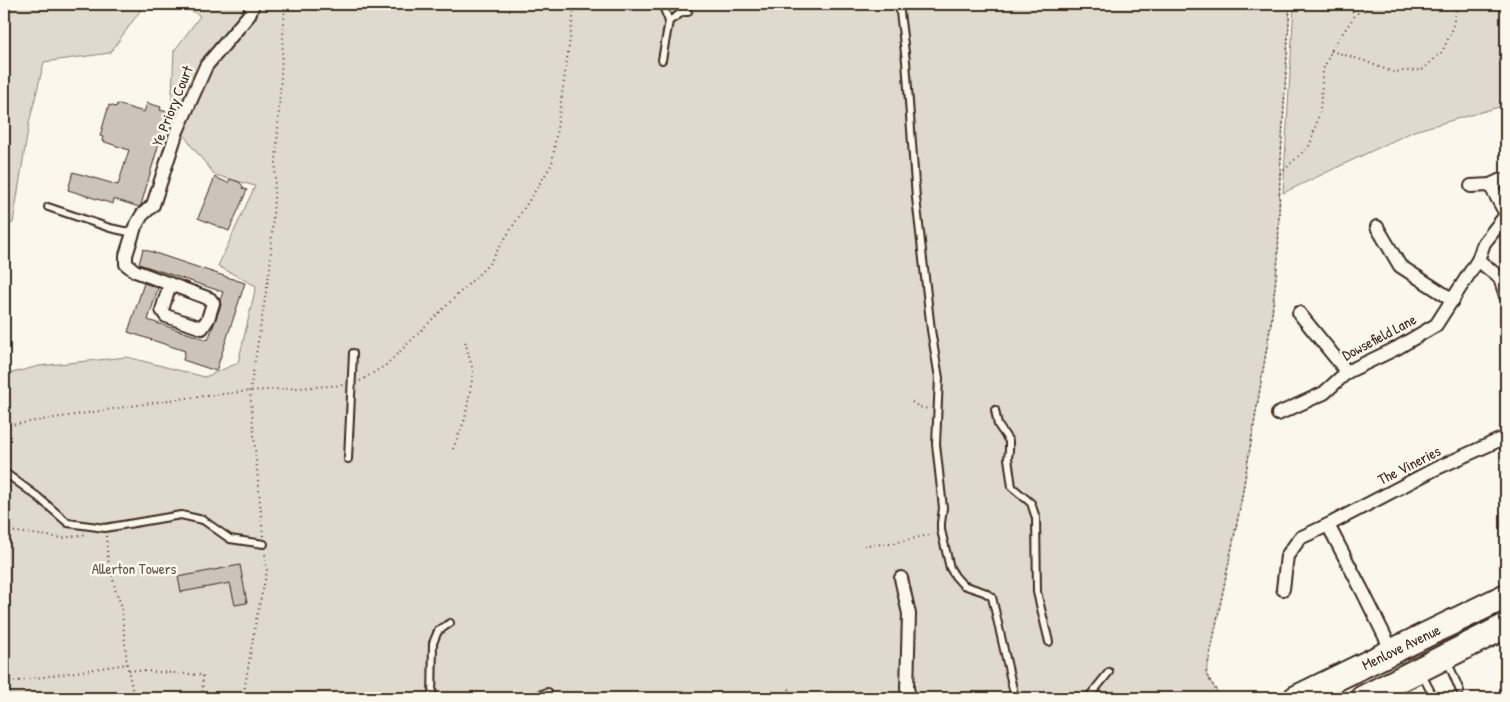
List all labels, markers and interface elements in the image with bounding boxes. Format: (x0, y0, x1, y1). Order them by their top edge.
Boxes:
street label: Ye Priory Court (146, 62, 198, 149)
street label: Dowsefield Lane (1338, 309, 1420, 365)
street label: The Vineries (1374, 440, 1444, 490)
park label: Allerton Towers (92, 558, 176, 579)
street label: Menlove Avenue (1358, 619, 1444, 675)

